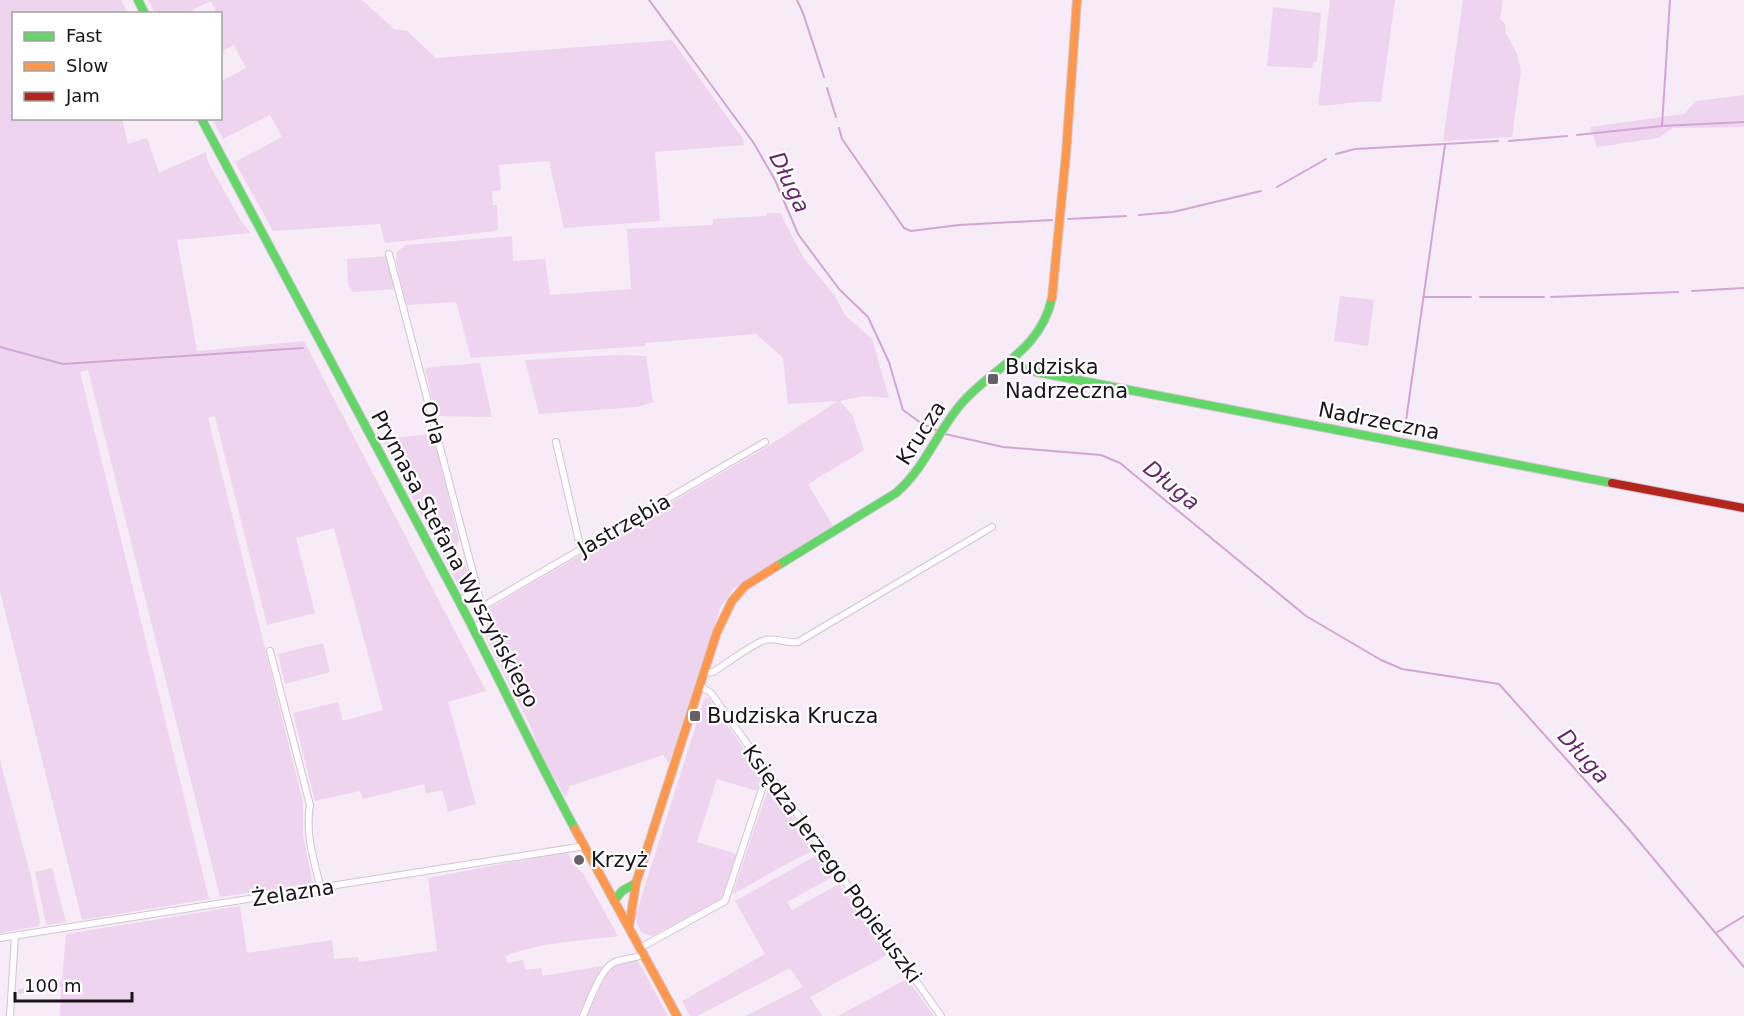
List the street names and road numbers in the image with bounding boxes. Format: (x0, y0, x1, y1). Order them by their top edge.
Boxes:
street label: Krucza (892, 397, 950, 469)
street label: Nadrzeczna (1316, 397, 1442, 445)
street label: Orla (416, 399, 450, 447)
street label: Prymasa Stefana Wyszyńskiego (366, 406, 544, 712)
street label: Jastrzębia (572, 489, 675, 562)
street label: Księdza Jerzego Popiełuszki (738, 740, 926, 988)
street label: Żelazna (250, 874, 336, 911)

